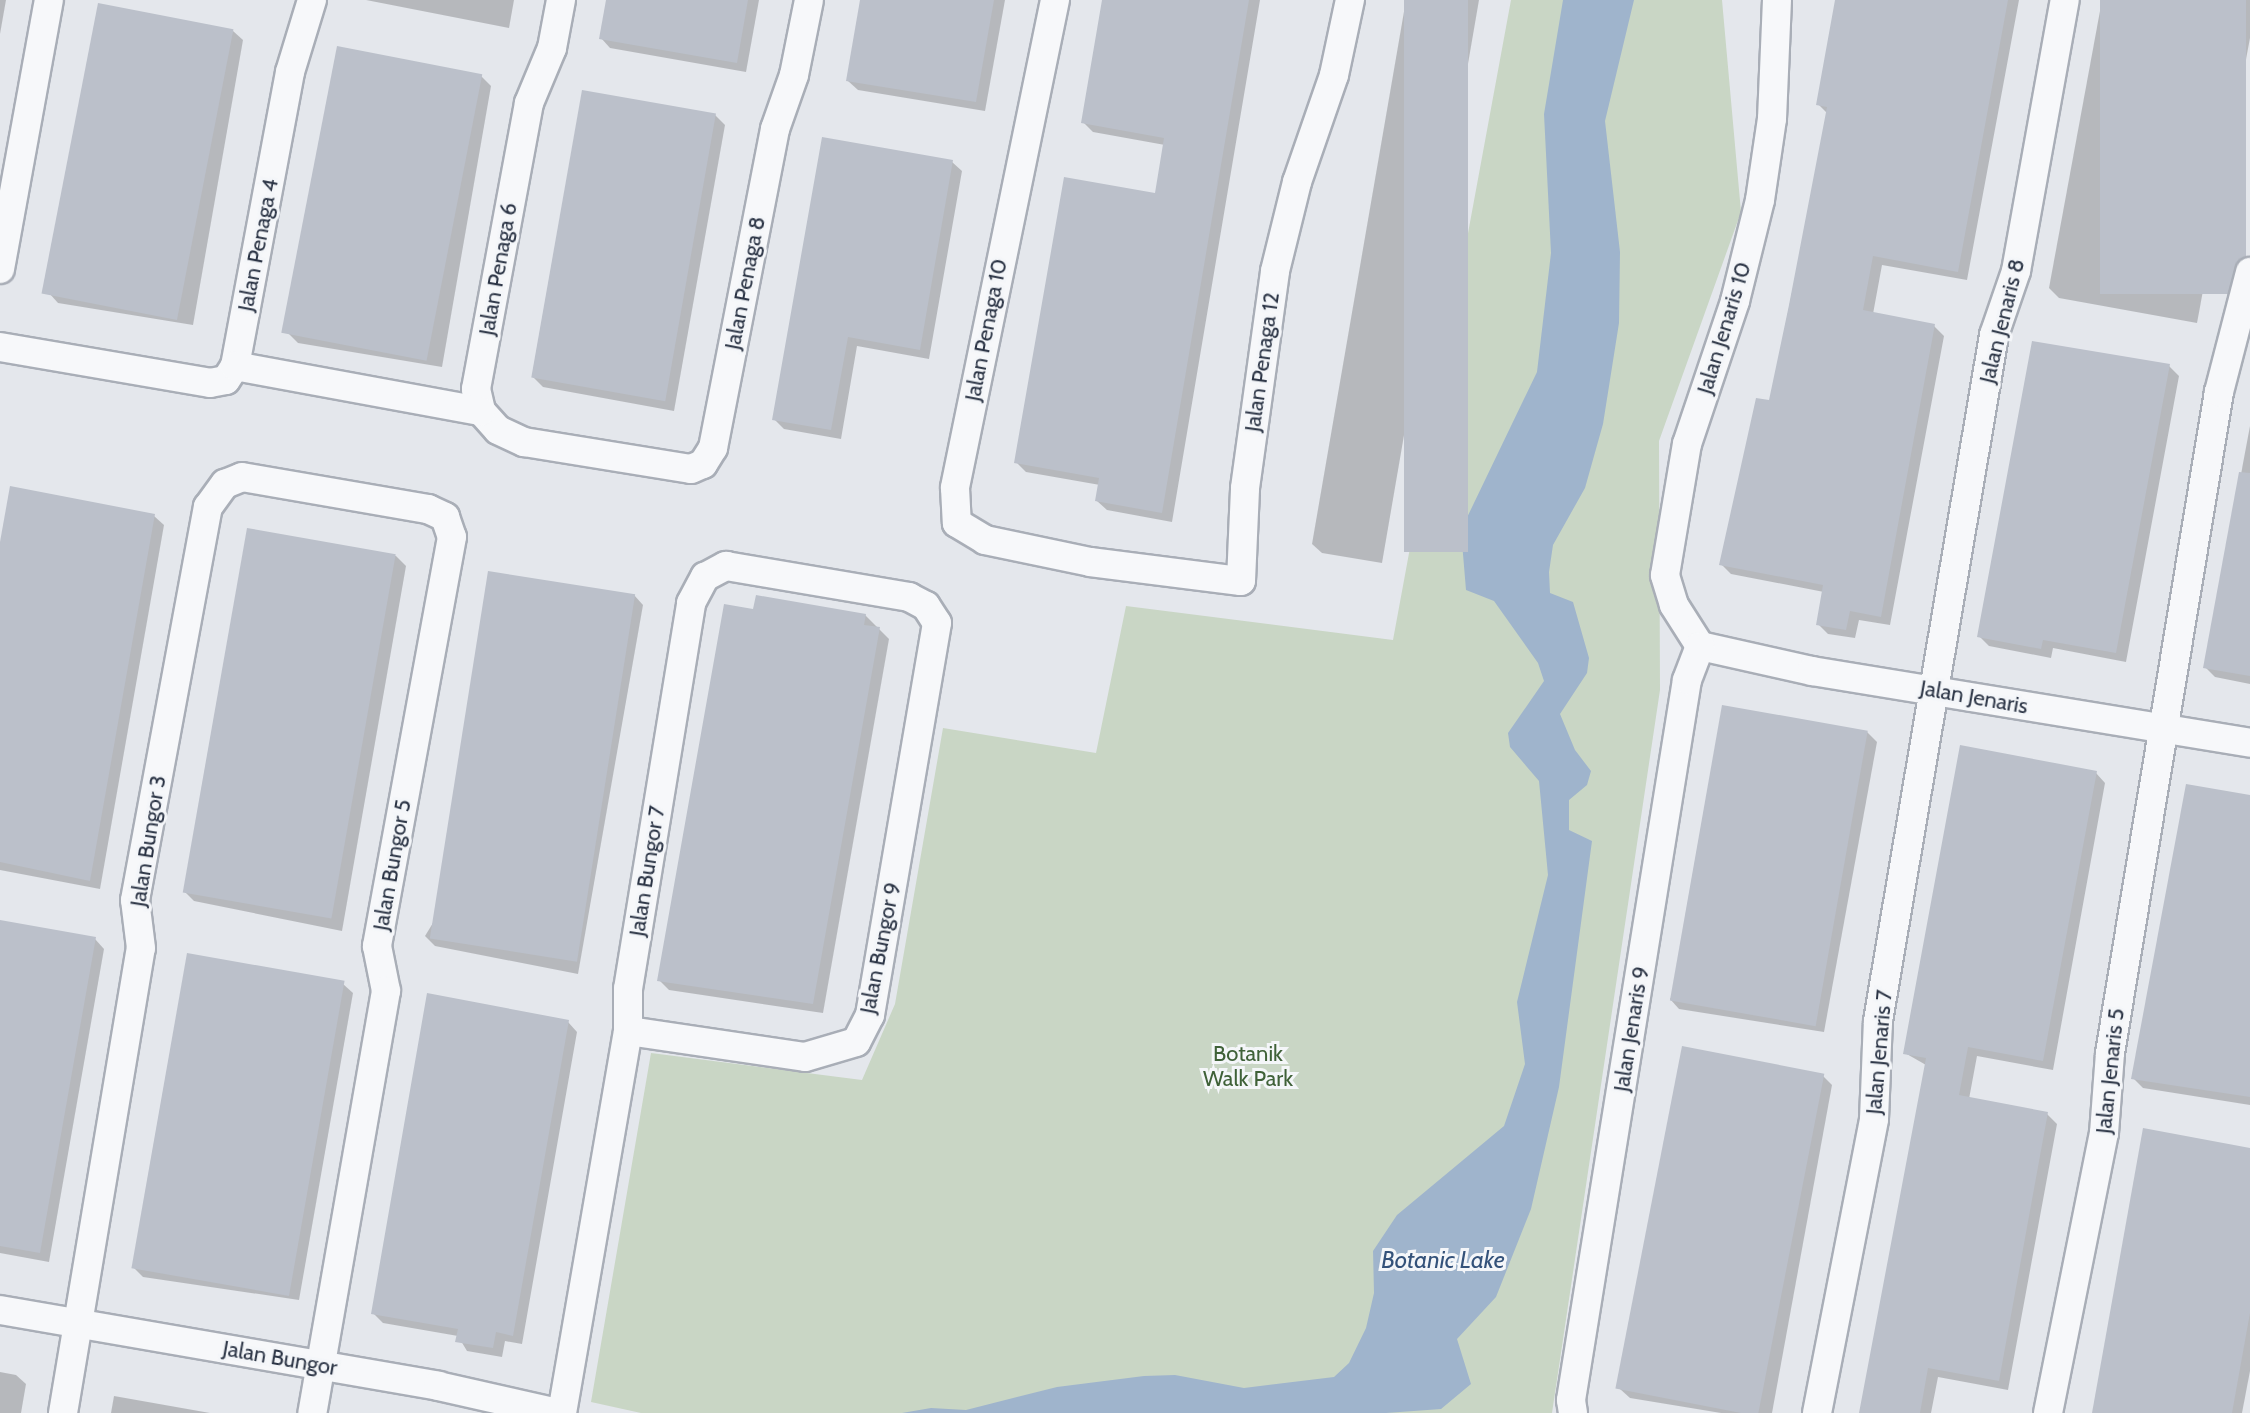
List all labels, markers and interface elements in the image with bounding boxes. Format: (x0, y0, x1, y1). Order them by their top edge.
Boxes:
street label: Jalan Penaga 4 (232, 176, 284, 314)
street label: Jalan Penaga 6 (473, 201, 523, 337)
street label: Jalan Penaga 8 (719, 214, 771, 352)
street label: Jalan Jenaris 8 (1974, 256, 2030, 386)
street label: Jalan Penaga 10 (959, 257, 1013, 403)
street label: Jalan Jenaris 10 (1691, 259, 1757, 397)
street label: Jalan Penaga 12 (1239, 291, 1285, 433)
street label: Jalan Jenaris (1918, 675, 2030, 719)
street label: Jalan Bungor 3 (125, 773, 171, 909)
street label: Jalan Bungor 5 (367, 797, 417, 933)
street label: Jalan Bungor 7 (624, 804, 670, 938)
street label: Jalan Bungor 9 (854, 880, 906, 1016)
street label: Jalan Jenaris 9 (1608, 964, 1654, 1094)
street label: Jalan Jenaris 7 (1860, 989, 1898, 1115)
street label: Jalan Jenaris 5 (2090, 1007, 2130, 1135)
park label: Botanik Walk Park (1203, 1040, 1293, 1092)
water label: Botanic Lake (1381, 1246, 1505, 1274)
street label: Jalan Bungor (221, 1335, 339, 1381)

